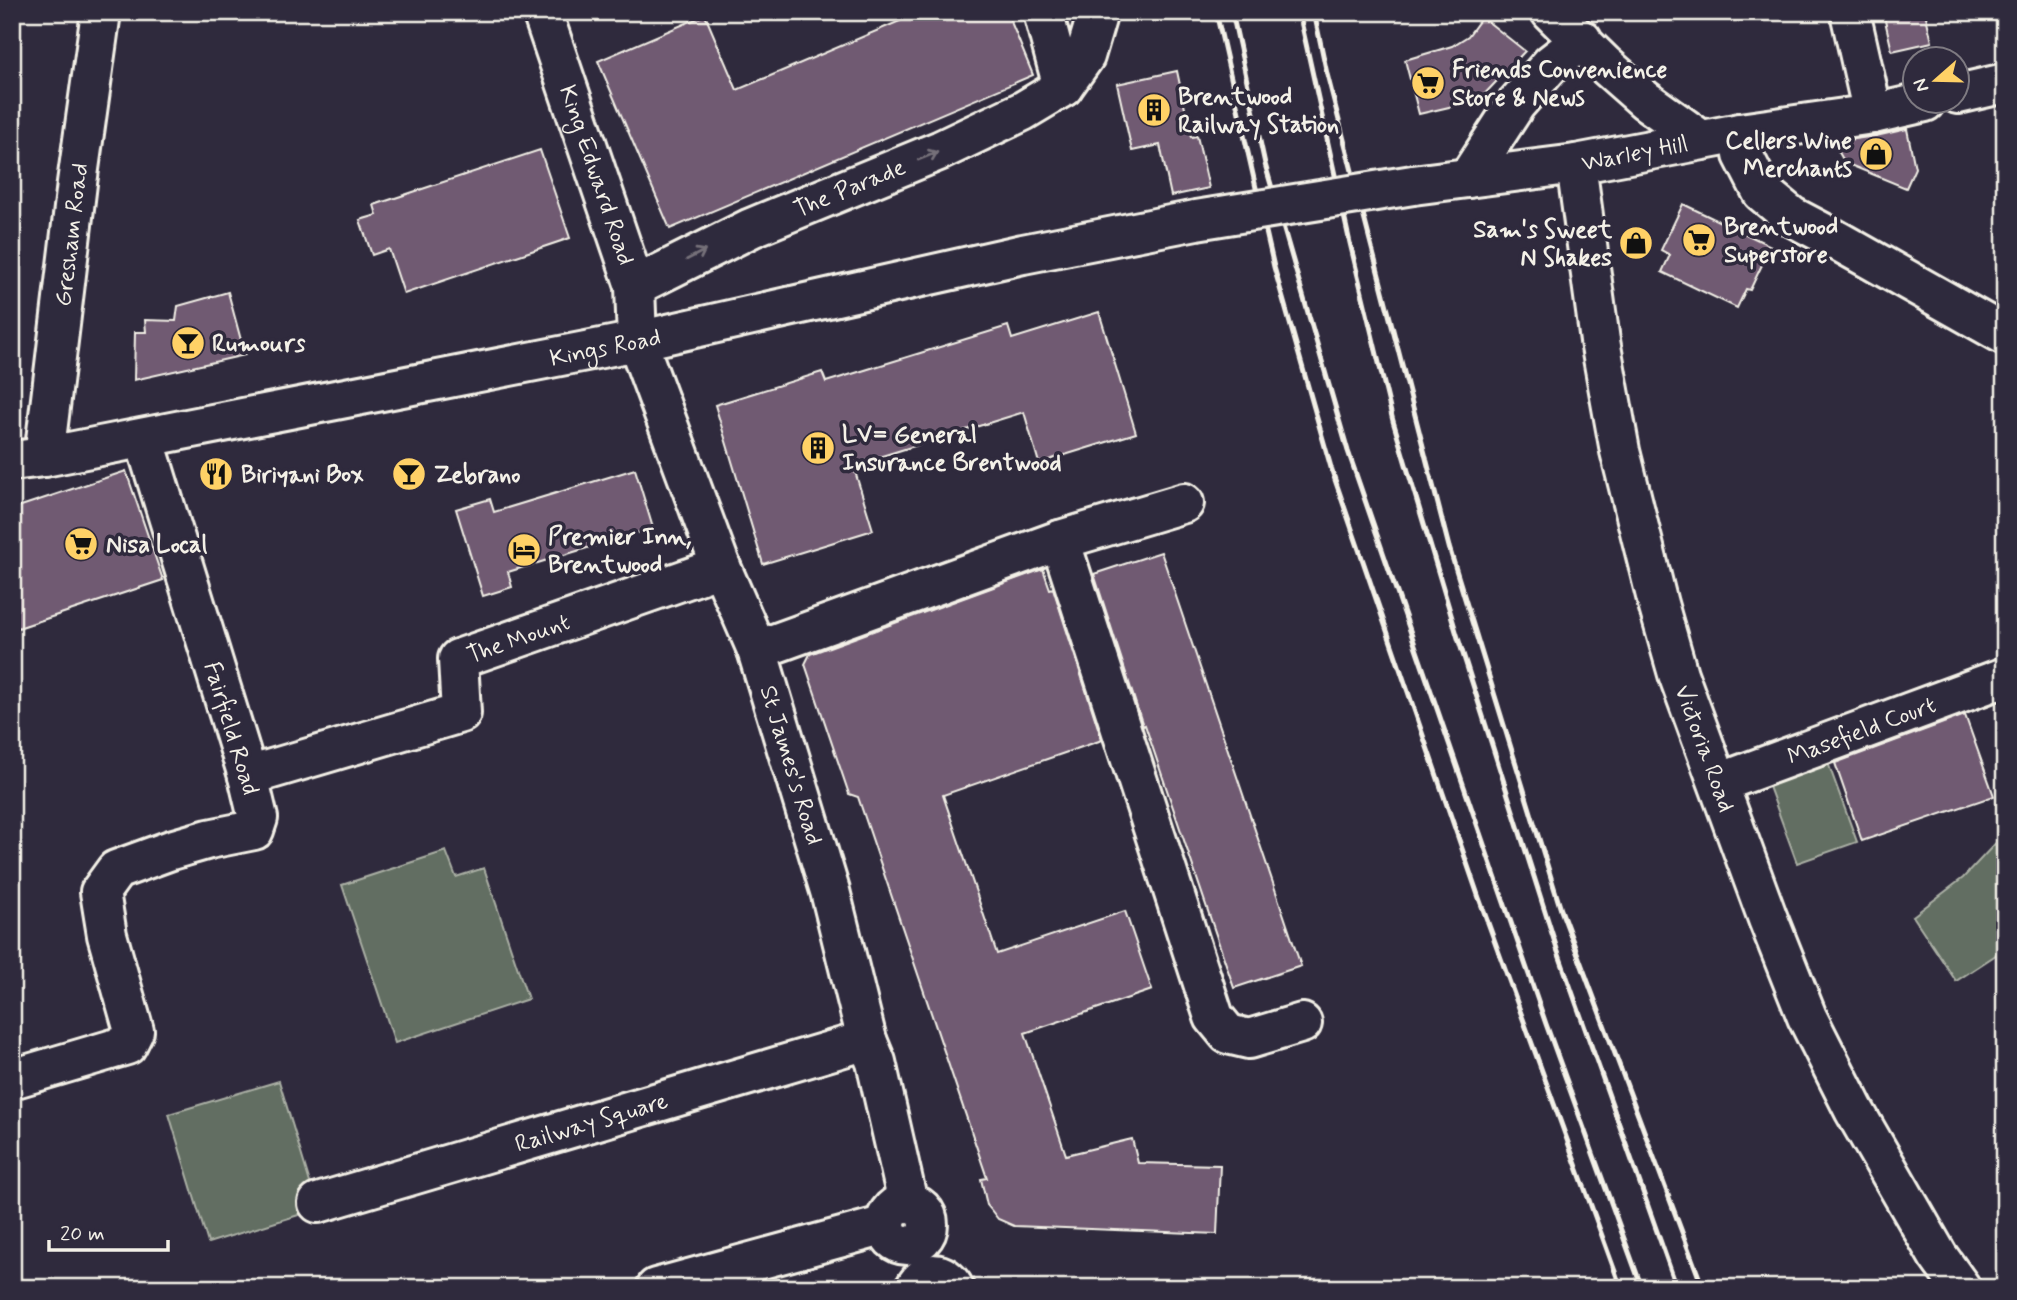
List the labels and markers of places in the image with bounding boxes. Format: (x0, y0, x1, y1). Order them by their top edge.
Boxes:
place label: Friends Convenience Store & News (1452, 55, 1668, 114)
supermarket icon: Friends Convenience Store & News (1409, 64, 1447, 102)
place label: Brentwood Railway Station (1178, 82, 1339, 141)
building icon: Brentwood Railway Station (1135, 91, 1173, 129)
place label: Cellers Wine Merchants (1725, 126, 1853, 185)
shop icon: Cellers Wine Merchants (1857, 135, 1895, 173)
place label: Brentwood Superstore (1724, 212, 1838, 271)
place label: Sam's Sweet N Shakes (1473, 215, 1613, 274)
supermarket icon: Brentwood Superstore (1680, 221, 1718, 259)
shop icon: Sam's Sweet N Shakes (1617, 224, 1655, 262)
bar icon: Rumours (169, 324, 207, 362)
place label: Rumours (212, 329, 306, 360)
place label: LV= General Insurance Brentwood (842, 420, 1062, 479)
building icon: LV= General Insurance Brentwood (799, 429, 837, 467)
restaurant icon: Biriyani Box (197, 455, 235, 493)
bar icon: Zebrano (390, 455, 428, 493)
place label: Biriyani Box (241, 460, 364, 491)
place label: Zebrano (434, 460, 521, 491)
place label: Premier Inn, Brentwood (548, 522, 692, 581)
supermarket icon: Nisa Local (62, 525, 100, 563)
place label: Nisa Local (106, 530, 207, 561)
hotel icon: Premier Inn, Brentwood (505, 531, 543, 569)

